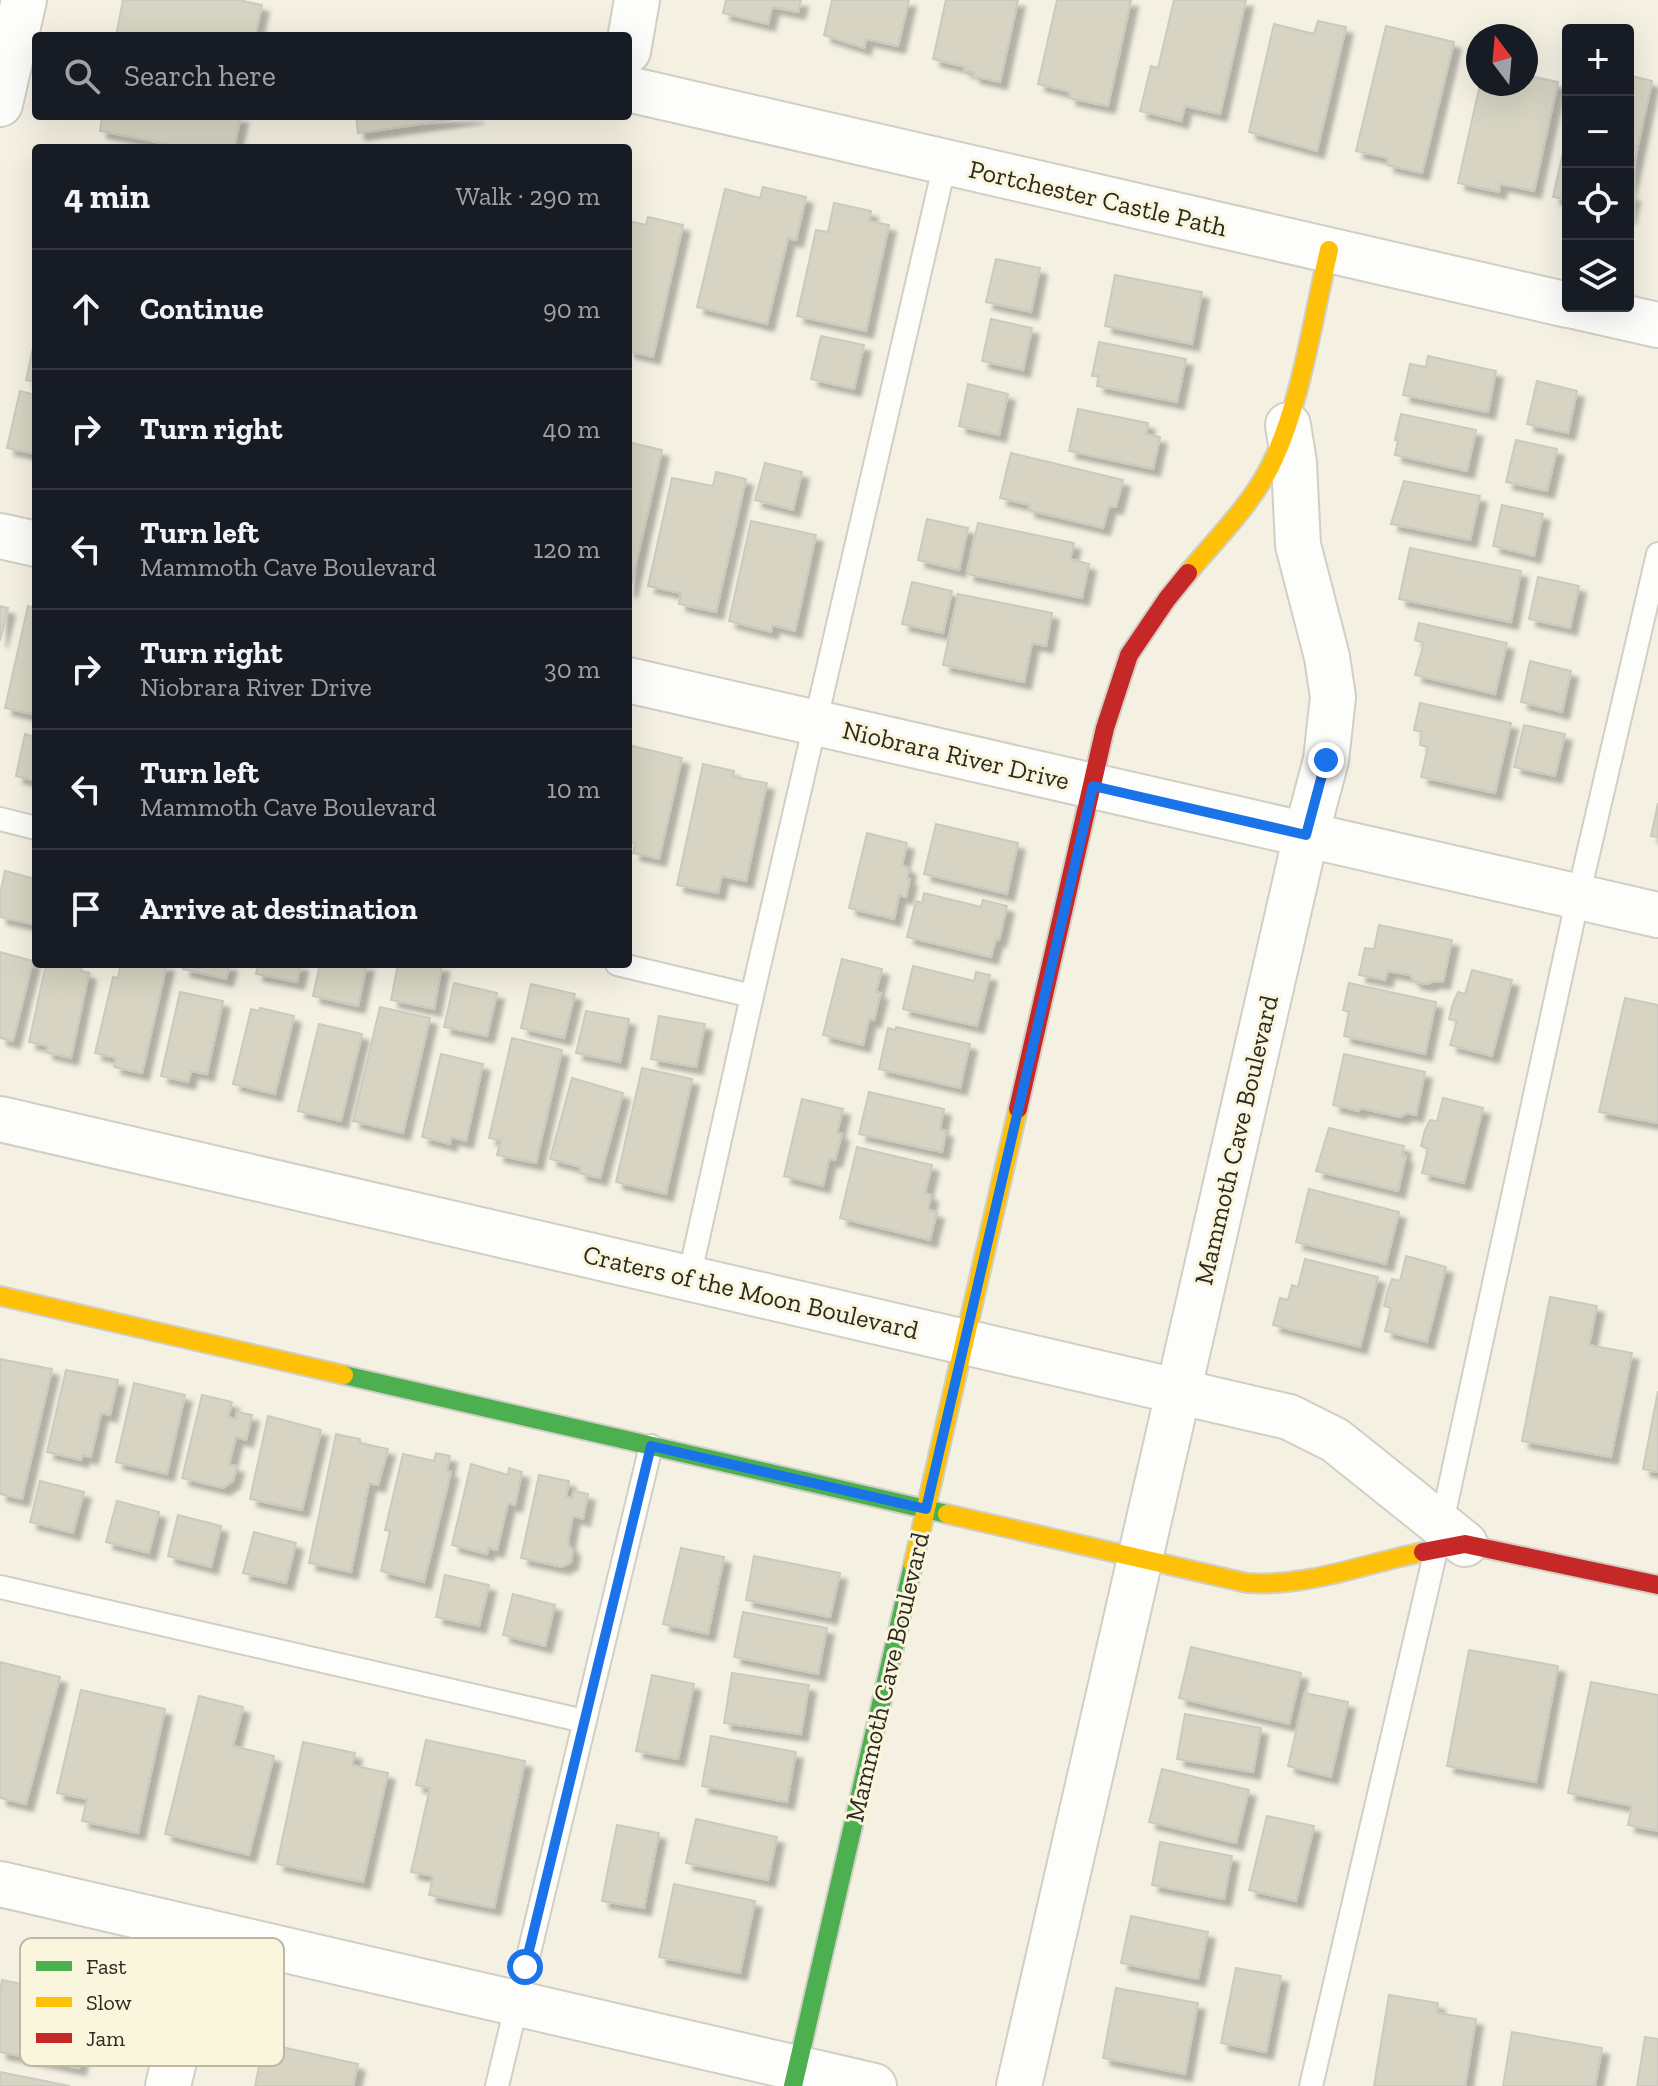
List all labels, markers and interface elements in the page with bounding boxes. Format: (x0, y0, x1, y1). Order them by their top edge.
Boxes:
north arrow (1466, 24, 1538, 96)
map controls (1562, 24, 1634, 312)
button: + (1562, 24, 1634, 96)
search box (32, 32, 632, 120)
icon: search (60, 54, 104, 98)
text: Search here (124, 58, 276, 94)
button: − (1562, 96, 1634, 168)
street label: Portchester Castle Path (966, 153, 1230, 243)
button: locate (1562, 168, 1634, 240)
text: 4 min (64, 176, 150, 217)
text: Walk · 290 m (456, 180, 600, 212)
button: layers (1562, 240, 1634, 312)
icon: ahead (64, 287, 108, 331)
text: Continue (140, 291, 264, 327)
text: 90 m (543, 293, 600, 325)
icon: right (64, 407, 108, 451)
text: Turn right (140, 411, 282, 447)
text: 40 m (543, 413, 600, 445)
text: Turn left (140, 515, 259, 551)
icon: left (64, 527, 108, 571)
text: 120 m (533, 533, 600, 565)
text: Mammoth Cave Boulevard (140, 551, 436, 583)
text: Turn right (140, 635, 282, 671)
icon: right (64, 647, 108, 691)
text: 30 m (544, 653, 600, 685)
text: Niobrara River Drive (140, 671, 372, 703)
street label: Niobrara River Drive (840, 713, 1072, 797)
route end (1308, 742, 1344, 778)
text: Turn left (140, 755, 259, 791)
icon: left (64, 767, 108, 811)
text: 10 m (547, 773, 600, 805)
text: Mammoth Cave Boulevard (140, 791, 436, 823)
icon: arrive (64, 887, 108, 931)
text: Arrive at destination (140, 891, 417, 927)
street label: Mammoth Cave Boulevard (1187, 992, 1285, 1288)
street label: Craters of the Moon Boulevard (580, 1238, 922, 1346)
street label: Mammoth Cave Boulevard (838, 1529, 936, 1825)
legend (20, 1938, 284, 2066)
route start (507, 1949, 543, 1985)
text: Fast (86, 1953, 127, 1980)
text: Slow (86, 1989, 132, 2016)
text: Jam (86, 2025, 125, 2052)

